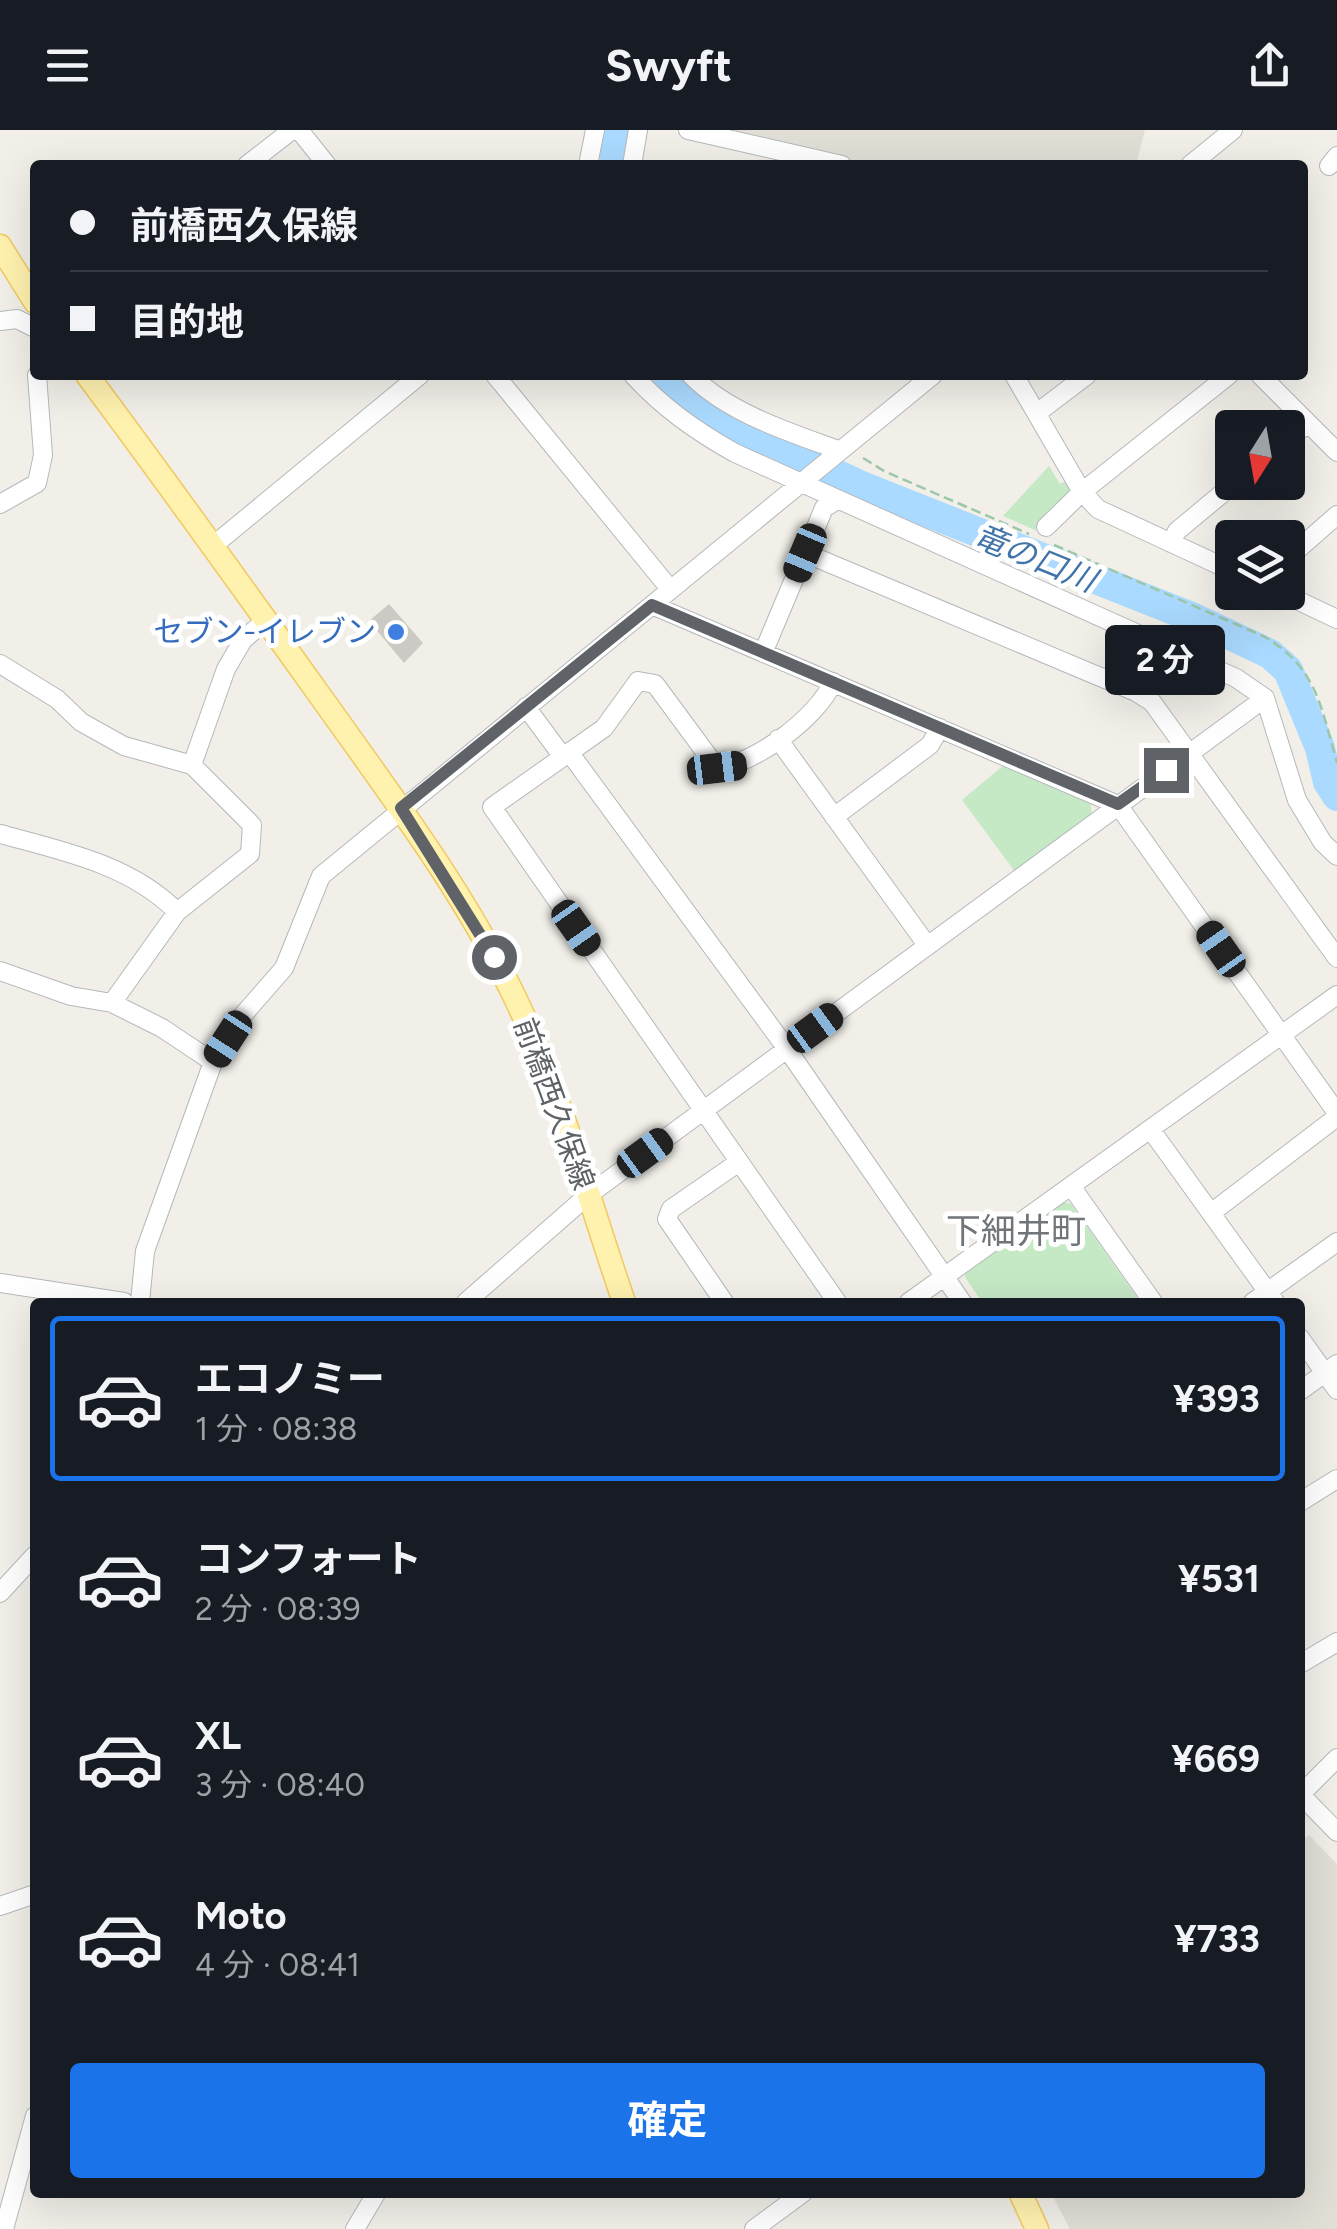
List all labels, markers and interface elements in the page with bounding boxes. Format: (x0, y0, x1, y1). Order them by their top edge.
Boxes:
icon: menu (40, 38, 95, 93)
text: Swyft (605, 38, 732, 92)
icon: share (1242, 38, 1297, 93)
text: 前橋西久保線 (130, 203, 358, 249)
text: 目的地 (130, 299, 244, 345)
north arrow (1215, 410, 1305, 500)
map controls (1215, 410, 1305, 610)
water label: 竜の口川 (969, 516, 1104, 601)
car (779, 520, 831, 586)
button: layers (1215, 520, 1305, 610)
place label: セブン-イレブン (153, 613, 376, 650)
marker: セブン-イレブン (385, 621, 407, 643)
callout: 2 分 (1106, 625, 1226, 695)
text: 2 分 (1136, 641, 1194, 679)
route end (1144, 748, 1189, 793)
car (685, 749, 749, 787)
car (547, 895, 605, 961)
car (1192, 916, 1250, 982)
route start (472, 935, 517, 980)
car (782, 998, 848, 1058)
car (199, 1006, 257, 1072)
street label: 前橋西久保線 (506, 1013, 603, 1195)
car (612, 1123, 678, 1183)
district label: 下細井町 (946, 1210, 1086, 1252)
icon: car (75, 1354, 165, 1444)
text: エコノミー (195, 1356, 385, 1402)
text: ¥393 (1173, 1376, 1260, 1422)
text: 1 分 · 08:38 (195, 1410, 357, 1448)
icon: car (75, 1534, 165, 1624)
text: コンフォート (195, 1536, 422, 1582)
text: ¥531 (1178, 1556, 1260, 1602)
text: 2 分 · 08:39 (195, 1590, 361, 1628)
text: XL (195, 1713, 241, 1759)
icon: car (75, 1714, 165, 1804)
text: ¥669 (1171, 1736, 1260, 1782)
text: 3 分 · 08:40 (195, 1766, 365, 1804)
text: Moto (195, 1893, 287, 1939)
icon: car (75, 1894, 165, 1984)
text: ¥733 (1174, 1916, 1260, 1962)
text: 4 分 · 08:41 (195, 1946, 360, 1984)
button: 確定 (70, 2063, 1265, 2178)

